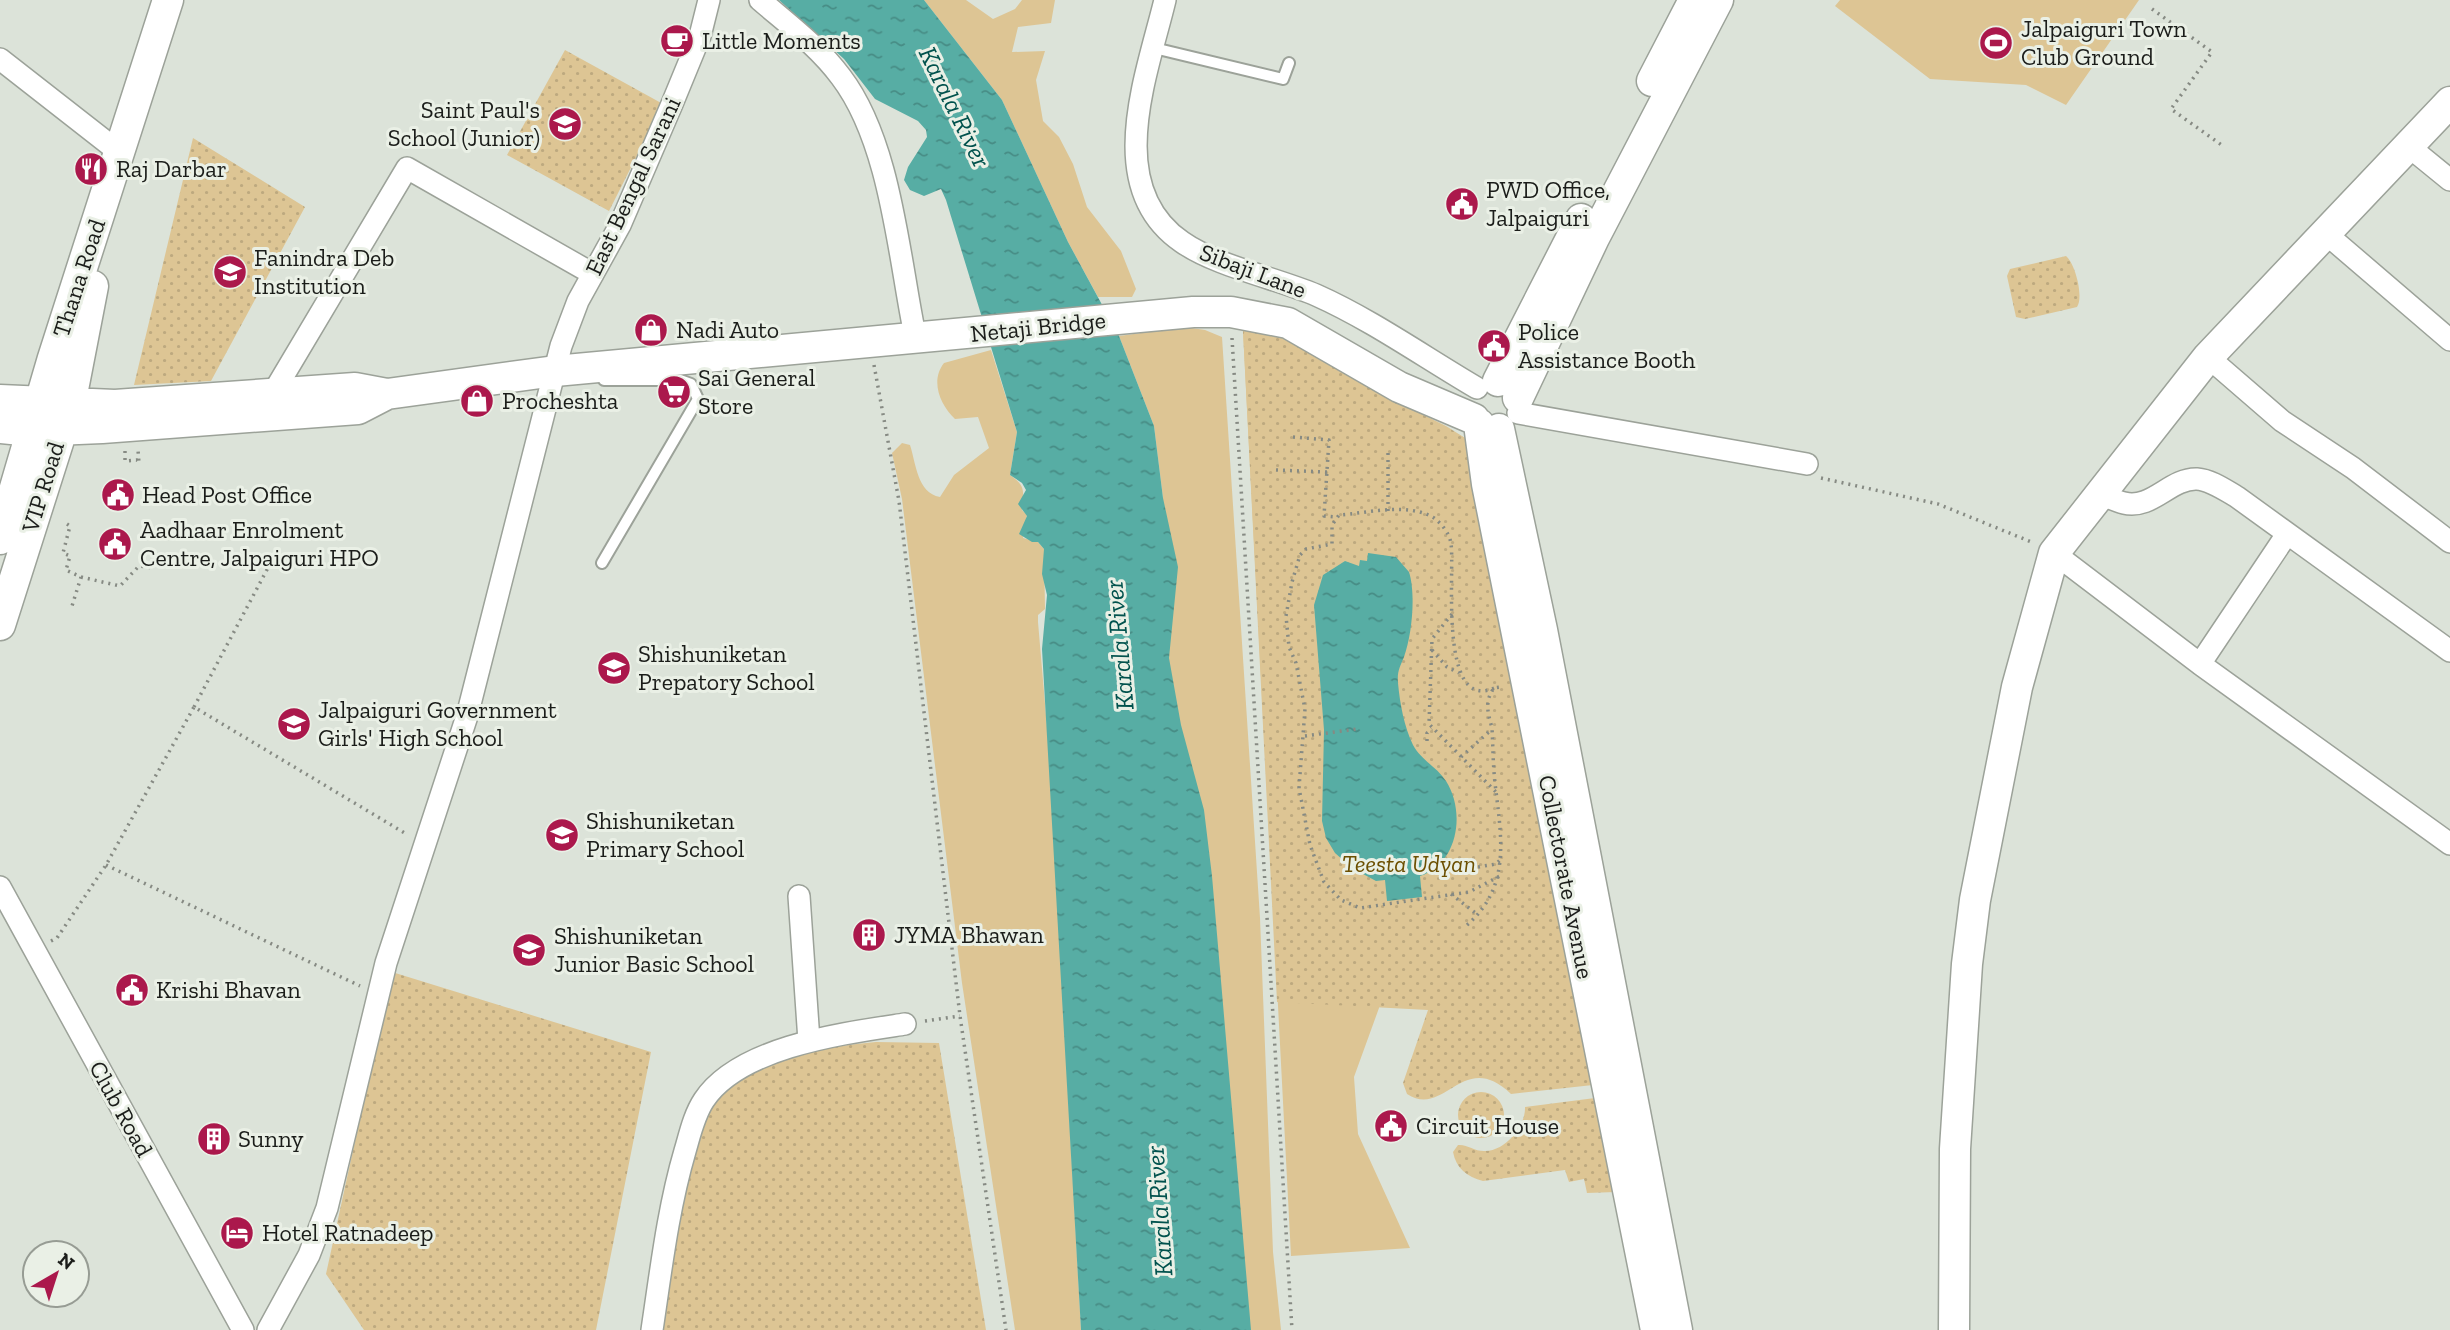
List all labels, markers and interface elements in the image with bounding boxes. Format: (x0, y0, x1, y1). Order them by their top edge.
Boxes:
place label: Jalpaiguri Town Club Ground (2021, 14, 2187, 71)
cafe icon: Little Moments (658, 22, 696, 60)
sports icon: Jalpaiguri Town Club Ground (1977, 24, 2015, 62)
place label: Little Moments (702, 26, 861, 55)
water label: Karala River (912, 41, 998, 173)
street label: East Bengal Sarani (579, 92, 687, 279)
place label: Saint Paul's School (Junior) (388, 95, 540, 152)
school or university icon: Saint Paul's School (Junior) (546, 105, 584, 143)
restaurant icon: Raj Darbar (72, 150, 110, 188)
place label: Raj Darbar (116, 154, 227, 183)
place label: PWD Office, Jalpaiguri (1486, 175, 1610, 232)
public building icon: PWD Office, Jalpaiguri (1443, 185, 1481, 223)
street label: Thana Road (46, 215, 111, 340)
street label: Sibaji Lane (1196, 237, 1311, 304)
place label: Fanindra Deb Institution (254, 243, 394, 300)
school or university icon: Fanindra Deb Institution (211, 253, 249, 291)
street label: Netaji Bridge (969, 305, 1107, 348)
shop icon: Nadi Auto (632, 311, 670, 349)
place label: Nadi Auto (676, 315, 779, 344)
place label: Police Assistance Booth (1518, 317, 1696, 374)
public building icon: Police Assistance Booth (1475, 327, 1513, 365)
place label: Sai General Store (698, 363, 816, 420)
supermarket icon: Sai General Store (655, 373, 693, 411)
shop icon: Procheshta (458, 382, 496, 420)
place label: Procheshta (502, 386, 619, 415)
street label: VIP Road (15, 438, 70, 537)
public building icon: Head Post Office (99, 476, 137, 514)
place label: Head Post Office (142, 480, 312, 509)
place label: Aadhaar Enrolment Centre, Jalpaiguri HPO (140, 515, 379, 572)
public building icon: Aadhaar Enrolment Centre, Jalpaiguri HPO (96, 525, 134, 563)
water label: Karala River (1097, 579, 1141, 711)
place label: Shishuniketan Prepatory School (638, 639, 815, 696)
school or university icon: Shishuniketan Prepatory School (595, 649, 633, 687)
place label: Jalpaiguri Government Girls' High School (318, 695, 557, 752)
school or university icon: Jalpaiguri Government Girls' High School (275, 705, 313, 743)
street label: Collectorate Avenue (1533, 773, 1600, 981)
place label: Shishuniketan Primary School (586, 806, 744, 863)
school or university icon: Shishuniketan Primary School (543, 816, 581, 854)
park label: Teesta Udyan (1342, 849, 1476, 878)
building icon: JYMA Bhawan (850, 916, 888, 954)
place label: JYMA Bhawan (894, 920, 1044, 949)
place label: Shishuniketan Junior Basic School (554, 921, 754, 978)
school or university icon: Shishuniketan Junior Basic School (510, 931, 548, 969)
public building icon: Krishi Bhavan (113, 971, 151, 1009)
place label: Krishi Bhavan (156, 975, 301, 1004)
street label: Club Road (83, 1056, 160, 1162)
public building icon: Circuit House (1372, 1107, 1410, 1145)
place label: Circuit House (1416, 1111, 1559, 1140)
building icon: Sunny (195, 1120, 233, 1158)
place label: Sunny (238, 1124, 304, 1153)
water label: Karala River (1138, 1145, 1180, 1277)
hotel icon: Hotel Ratnadeep (218, 1214, 256, 1252)
place label: Hotel Ratnadeep (262, 1218, 433, 1247)
north arrow (21, 1239, 91, 1309)
text: N (54, 1248, 79, 1275)

